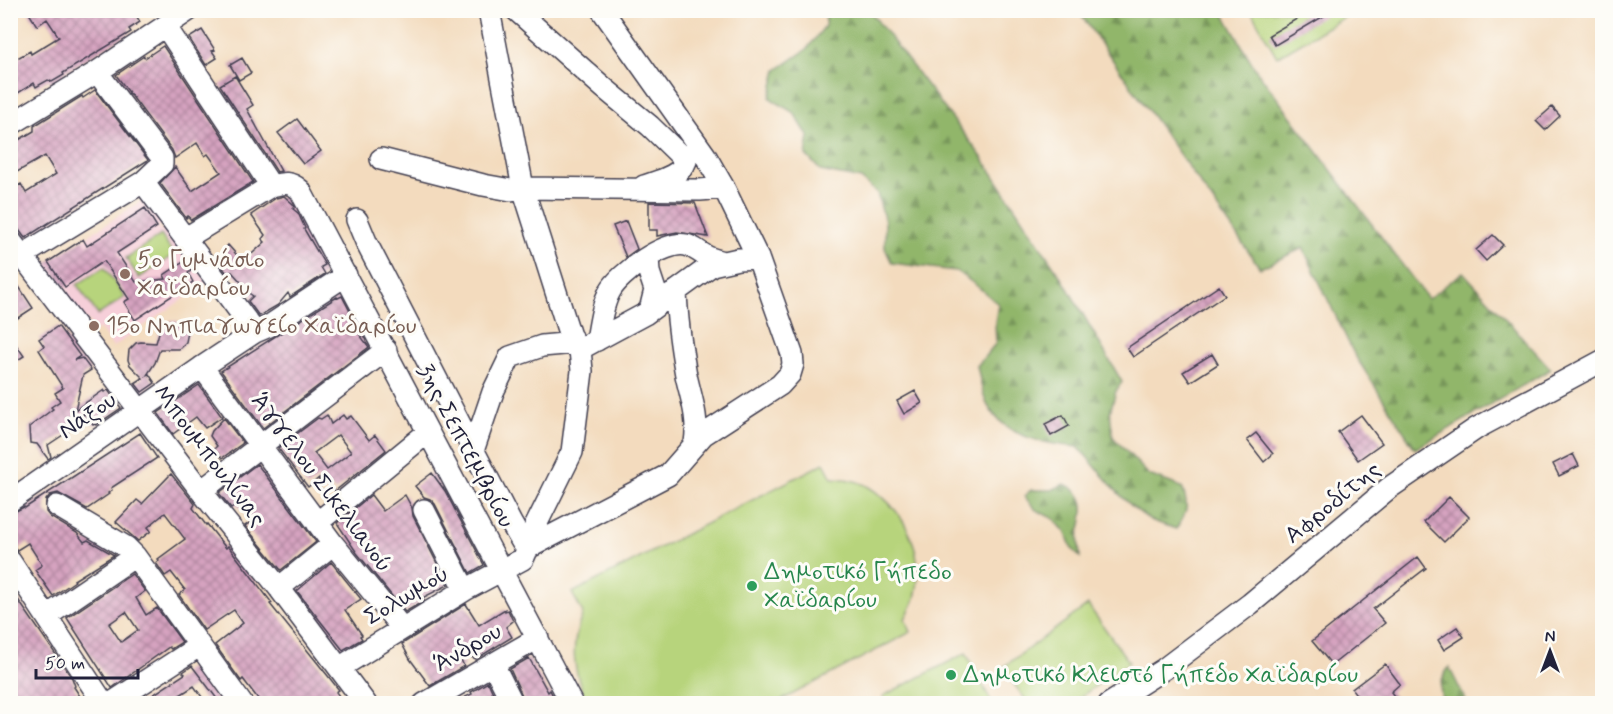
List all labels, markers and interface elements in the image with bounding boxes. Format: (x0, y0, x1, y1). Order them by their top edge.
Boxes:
place label: 5ο Γυμνάσιο Χαϊδαρίου (137, 245, 265, 304)
marker: 5ο Γυμνάσιο Χαϊδαρίου (118, 267, 132, 281)
place label: 15ο Νηπιαγωγείο Χαϊδαρίου (106, 311, 417, 342)
marker: 15ο Νηπιαγωγείο Χαϊδαρίου (87, 319, 101, 333)
street label: 3ης Σεπτεμβρίου (409, 359, 521, 533)
street label: Μπουμπουλίνας (145, 379, 273, 533)
street label: Νάξου (53, 385, 123, 447)
street label: Άγγελου Σικελιανού (243, 387, 399, 579)
street label: Αφροδίτης (1278, 455, 1388, 551)
place label: Δημοτικό Γήπεδο Χαϊδαρίου (764, 557, 952, 616)
street label: Σολωμού (359, 559, 455, 633)
marker: Δημοτικό Γήπεδο Χαϊδαρίου (745, 579, 759, 593)
street label: Άνδρου (428, 616, 508, 680)
north arrow (1520, 621, 1580, 681)
text: N (1545, 627, 1555, 648)
scale bar (36, 642, 138, 680)
text: 50 m (45, 652, 85, 676)
place label: Δημοτικό Κλειστό Γήπεδο Χαϊδαρίου (963, 660, 1358, 691)
marker: Δημοτικό Κλειστό Γήπεδο Χαϊδαρίου (944, 668, 958, 682)

